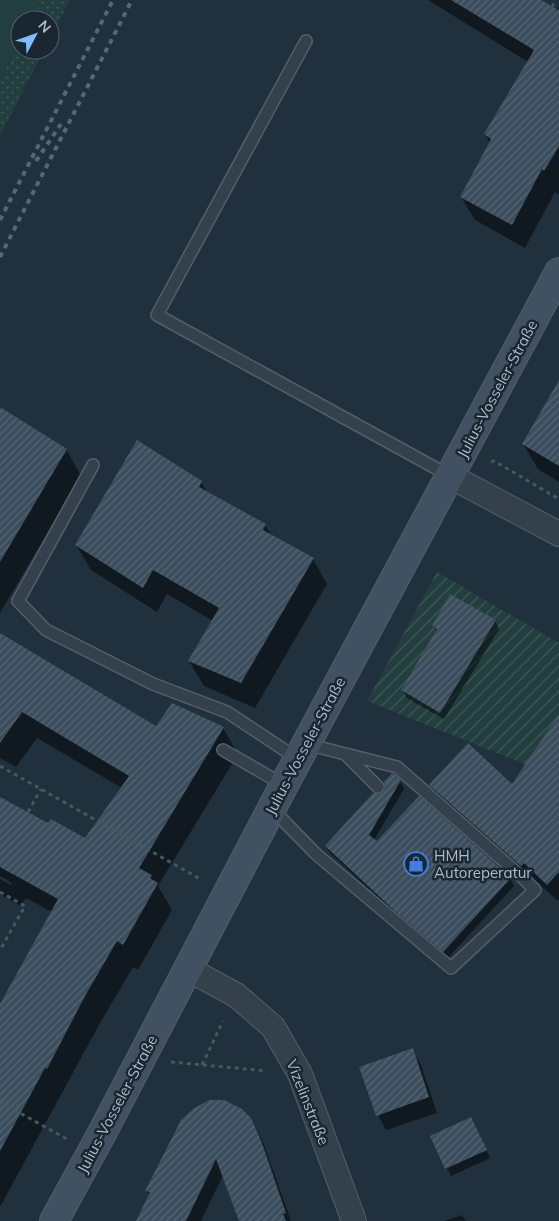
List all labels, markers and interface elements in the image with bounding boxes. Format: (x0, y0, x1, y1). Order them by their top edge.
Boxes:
north arrow (10, 10, 60, 60)
text: N (35, 17, 55, 36)
street label: Julius-Vosseler-Straße (453, 317, 541, 461)
street label: Julius-Vosseler-Straße (261, 674, 349, 818)
place label: HMH Autoreperatur (434, 846, 532, 882)
shop icon: HMH Autoreperatur (403, 851, 429, 877)
street label: Julius-Vosseler-Straße (73, 1032, 161, 1176)
street label: Vizelinstraße (282, 1057, 334, 1147)

